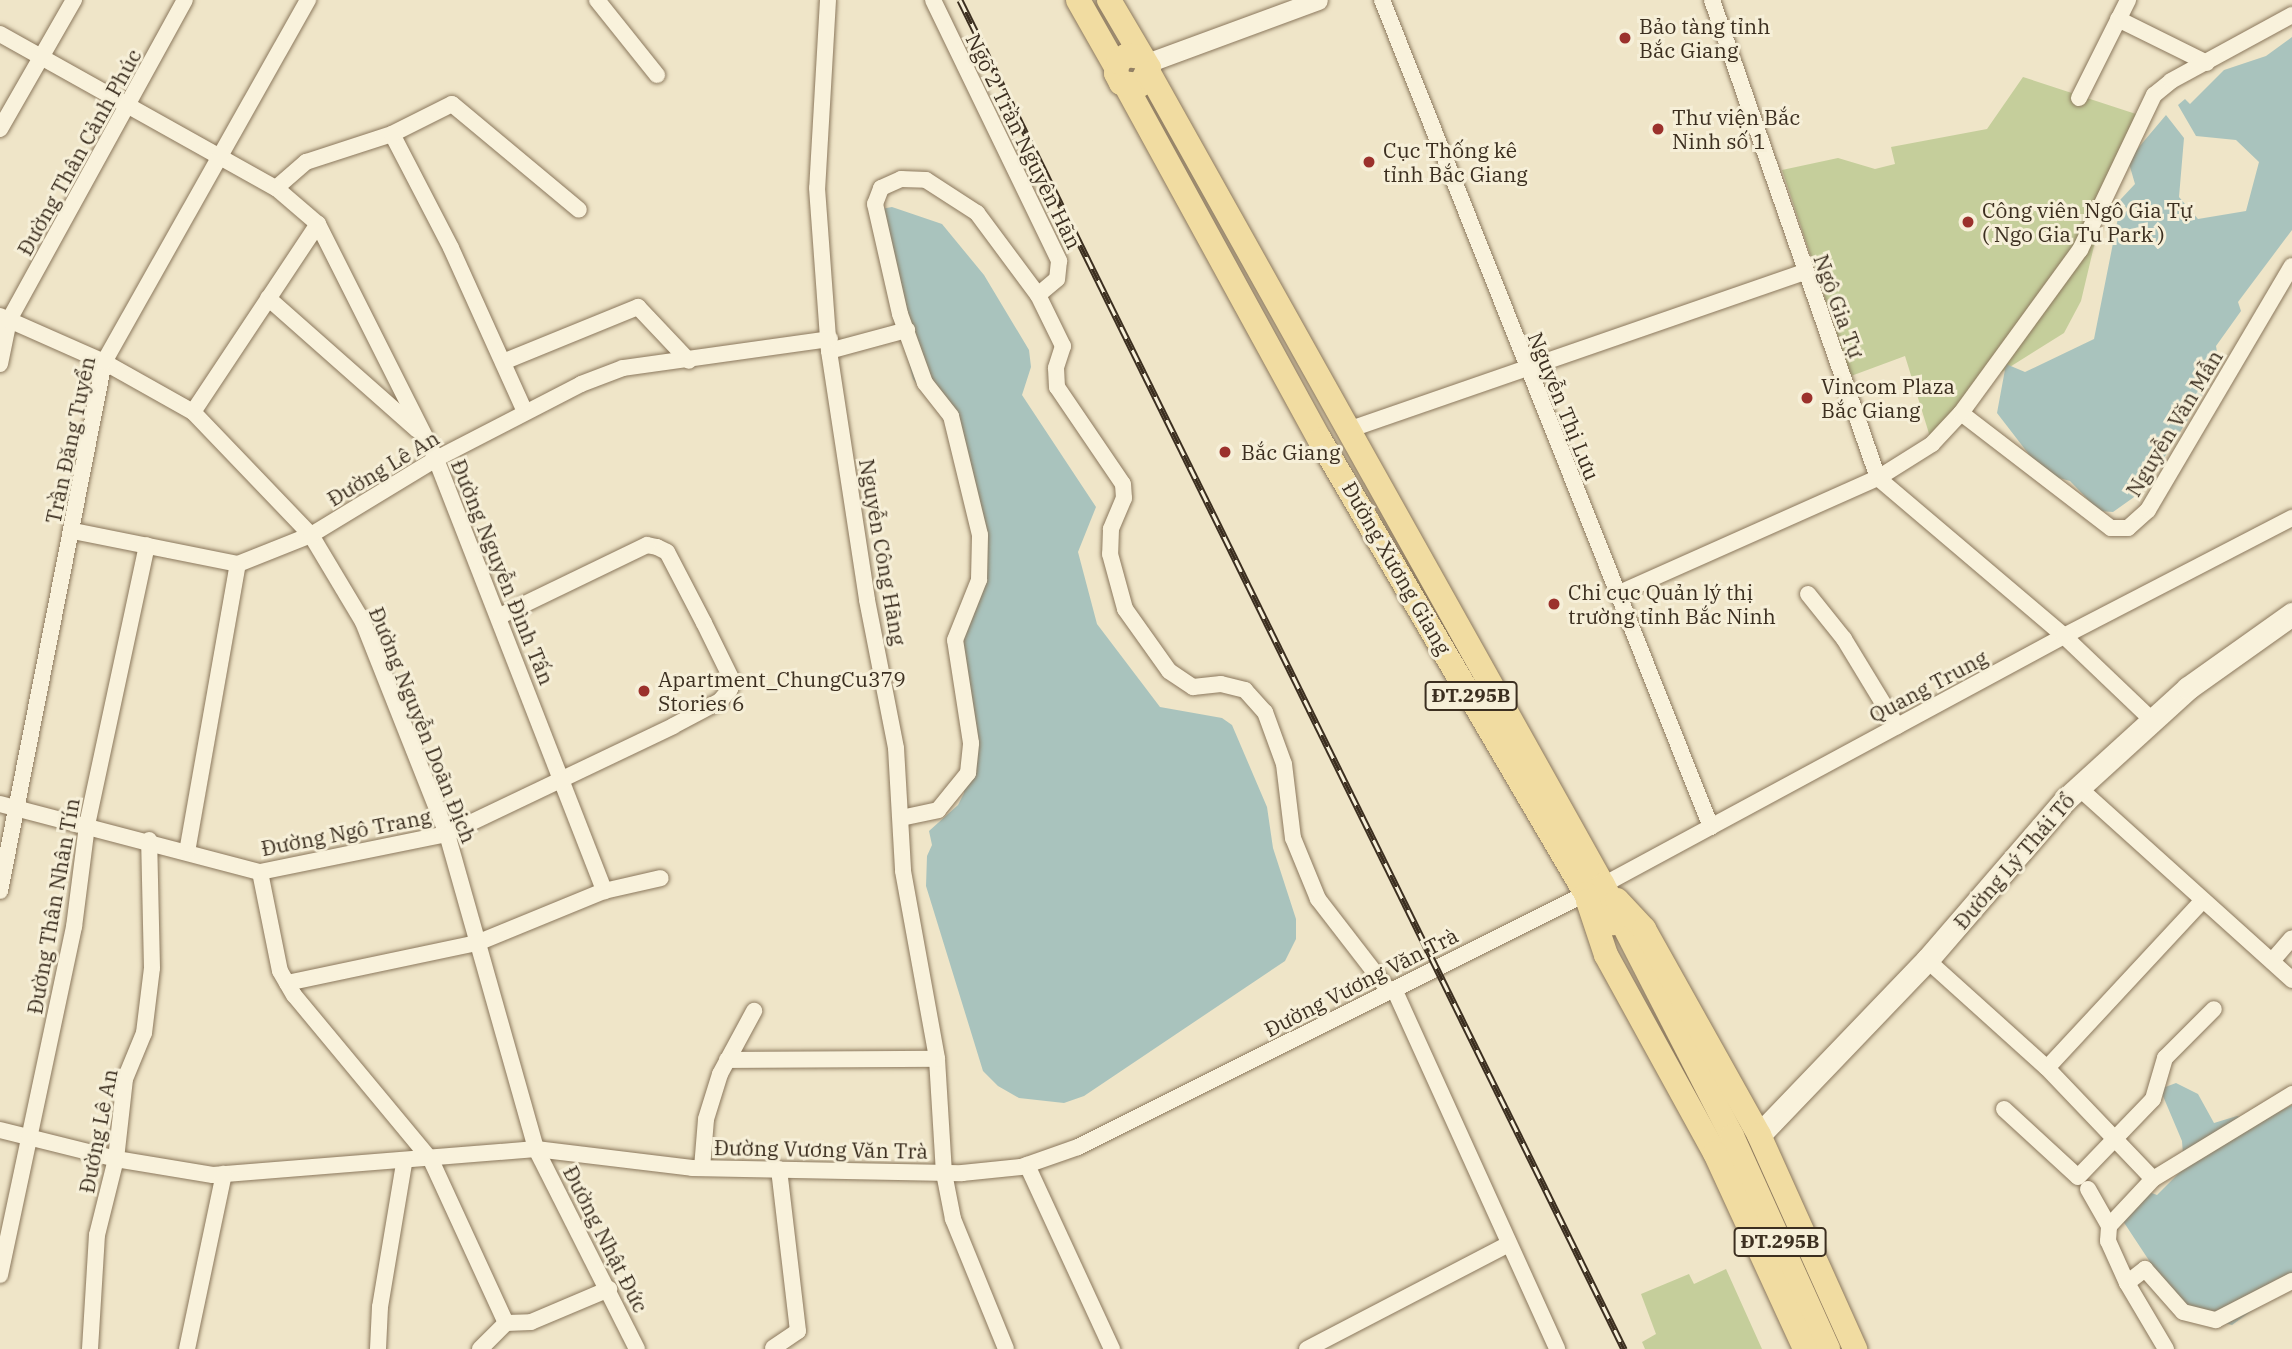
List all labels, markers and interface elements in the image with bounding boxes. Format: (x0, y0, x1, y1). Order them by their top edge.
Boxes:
place label: Bảo tàng tỉnh Bắc Giang (1639, 13, 1770, 63)
street label: Ngõ 2 Trần Nguyên Hãn (961, 29, 1087, 253)
marker: Bảo tàng tỉnh Bắc Giang (1617, 30, 1633, 46)
street label: Đường Thân Cảnh Phúc (12, 44, 146, 260)
place label: Thư viện Bắc Ninh số 1 (1672, 104, 1800, 154)
marker: Thư viện Bắc Ninh số 1 (1650, 121, 1666, 137)
place label: Cục Thống kê tỉnh Bắc Giang (1383, 137, 1528, 187)
marker: Cục Thống kê tỉnh Bắc Giang (1361, 154, 1377, 170)
place label: Công viên Ngô Gia Tự ( Ngo Gia Tu Park ) (1982, 197, 2193, 247)
marker: Công viên Ngô Gia Tự ( Ngo Gia Tu Park ) (1960, 214, 1976, 230)
street label: Ngô Gia Tự (1809, 251, 1869, 361)
street label: Nguyễn Thị Lưu (1523, 328, 1605, 484)
street label: Nguyễn Văn Mẫn (2120, 345, 2228, 501)
street label: Trần Đăng Tuyển (40, 354, 100, 526)
place label: Vincom Plaza Bắc Giang (1821, 373, 1955, 423)
marker: Vincom Plaza Bắc Giang (1799, 390, 1815, 406)
street label: Đường Lê An (323, 425, 443, 511)
place label: Bắc Giang (1241, 439, 1340, 465)
marker: Bắc Giang (1215, 442, 1235, 462)
street label: Đường Nguyễn Đình Tấn (446, 456, 560, 688)
street label: Nguyễn Công Hãng (854, 457, 912, 647)
street label: Đường Xương Giang (1337, 477, 1457, 659)
place label: Chi cục Quản lý thị trường tỉnh Bắc Ninh (1568, 579, 1776, 629)
marker: Chi cục Quản lý thị trường tỉnh Bắc Ninh (1546, 596, 1562, 612)
street label: Đường Nguyễn Doãn Địch (364, 603, 482, 847)
street label: Quang Trung (1865, 644, 1991, 728)
place label: Apartment_ChungCu379 Stories 6 (658, 666, 906, 716)
road number: ĐT.295B (1424, 680, 1518, 712)
marker: Apartment_ChungCu379 Stories 6 (636, 683, 652, 699)
street label: Đường Lý Thái Tổ (1948, 788, 2080, 934)
street label: Đường Thân Nhân Tín (22, 796, 84, 1016)
street label: Đường Ngô Trang (259, 803, 433, 861)
street label: Đường Vương Văn Trà (1260, 922, 1462, 1042)
street label: Đường Lê An (74, 1067, 122, 1195)
street label: Đường Vương Văn Trà (714, 1135, 928, 1163)
street label: Đường Nhật Đức (558, 1162, 654, 1316)
road number: ĐT.295B (1733, 1226, 1827, 1258)

